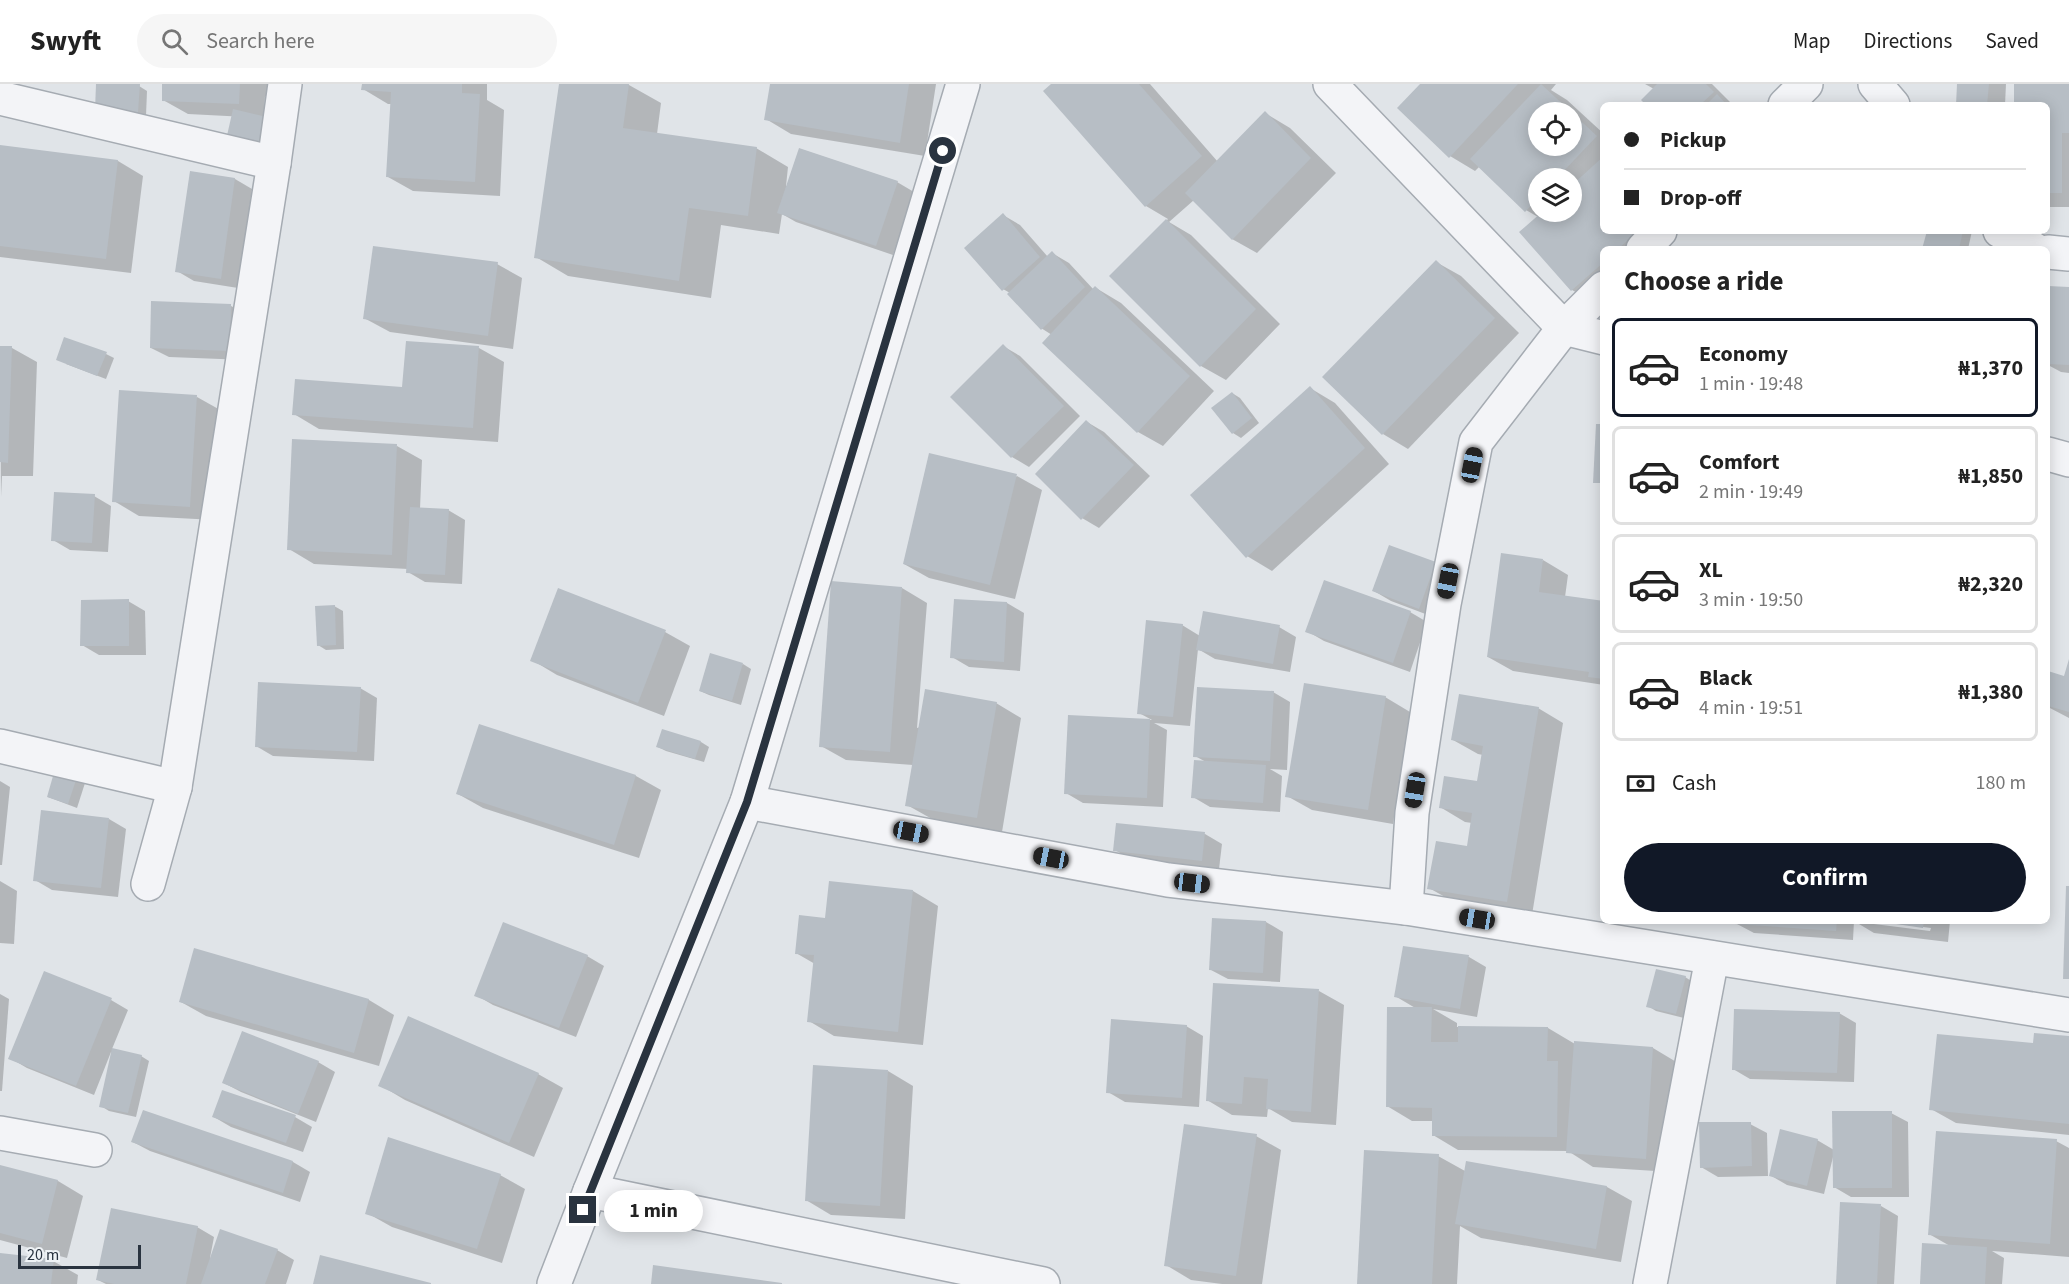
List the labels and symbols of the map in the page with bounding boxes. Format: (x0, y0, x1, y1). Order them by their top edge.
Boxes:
route start (929, 137, 956, 164)
car (1460, 446, 1484, 484)
car (1436, 562, 1460, 600)
car (1403, 771, 1427, 809)
car (892, 820, 930, 844)
car (1032, 846, 1070, 870)
car (1173, 872, 1211, 894)
car (1458, 907, 1496, 931)
callout: 1 min (604, 1189, 703, 1231)
route end (569, 1196, 596, 1223)
scale bar (18, 1242, 141, 1270)

